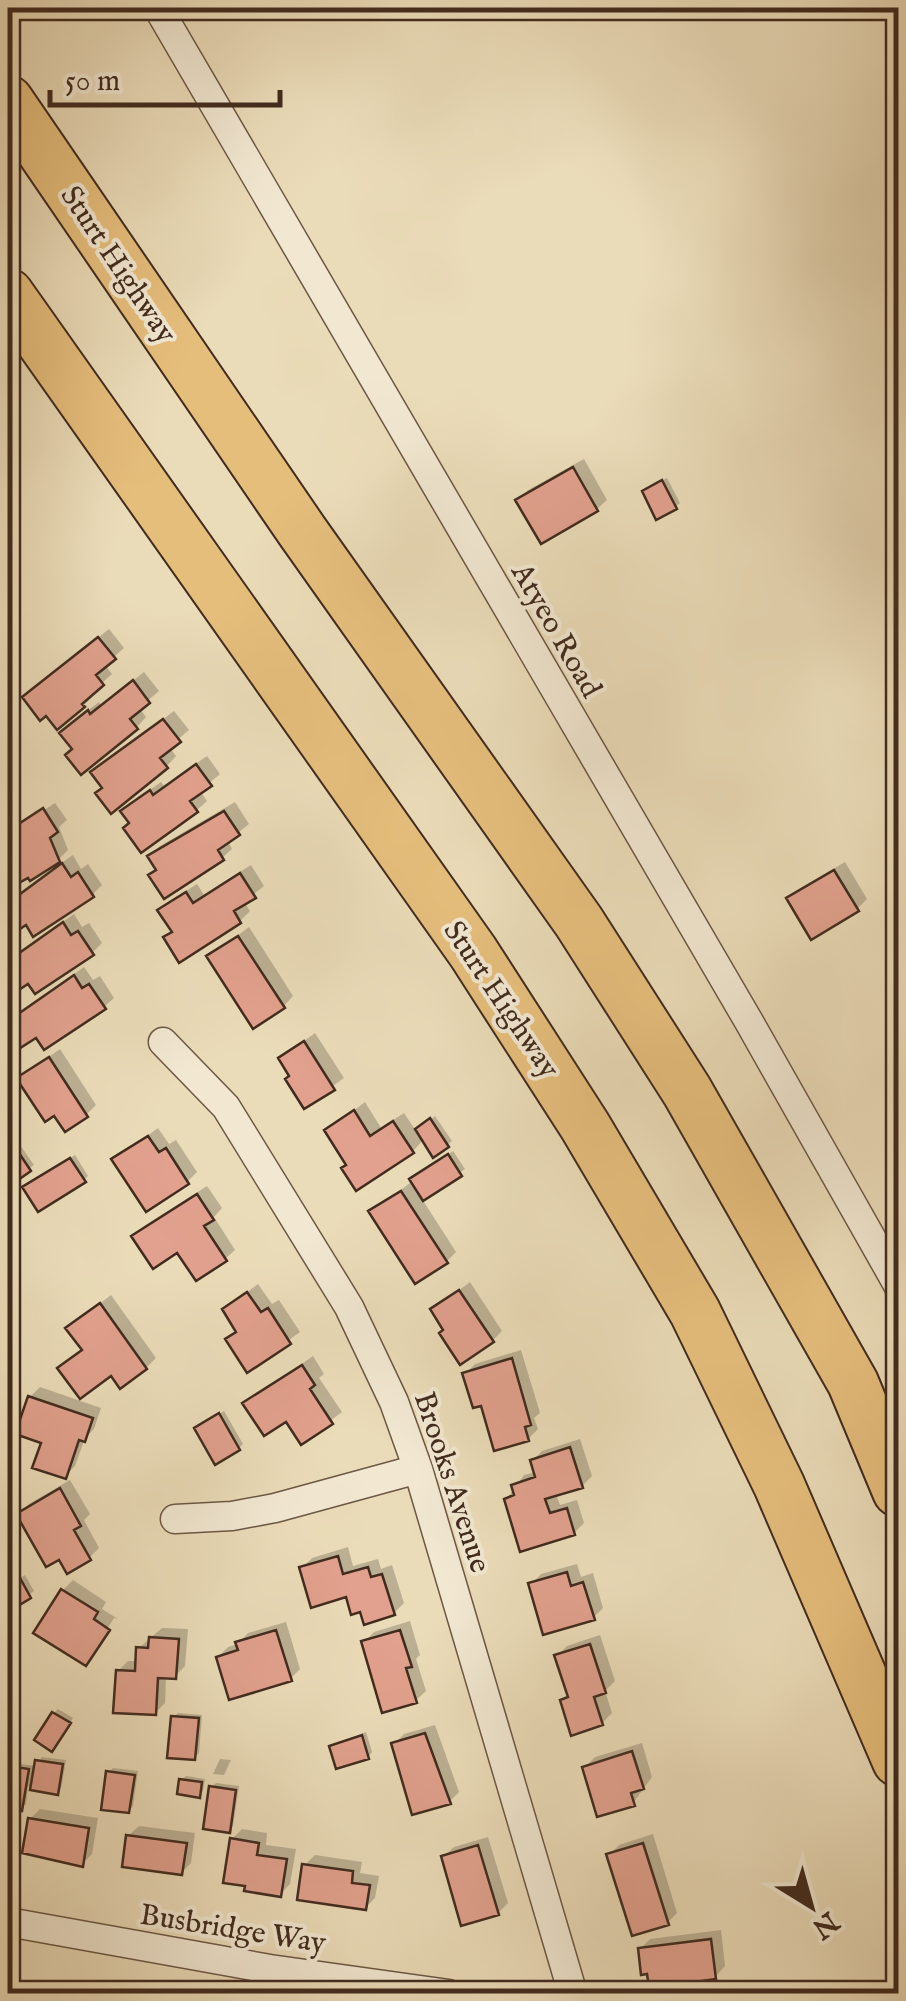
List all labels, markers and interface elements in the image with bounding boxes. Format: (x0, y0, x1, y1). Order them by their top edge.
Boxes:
scale bar (50, 45, 280, 107)
text: 50 m (65, 63, 120, 101)
street label: Sturt Highway (51, 179, 184, 351)
street label: Atyeo Road (501, 556, 610, 706)
street label: Sturt Highway (434, 914, 567, 1086)
street label: Brooks Avenue (404, 1387, 498, 1578)
north arrow (761, 1856, 861, 1956)
street label: Busbridge Way (137, 1897, 329, 1963)
text: N (804, 1902, 846, 1945)

